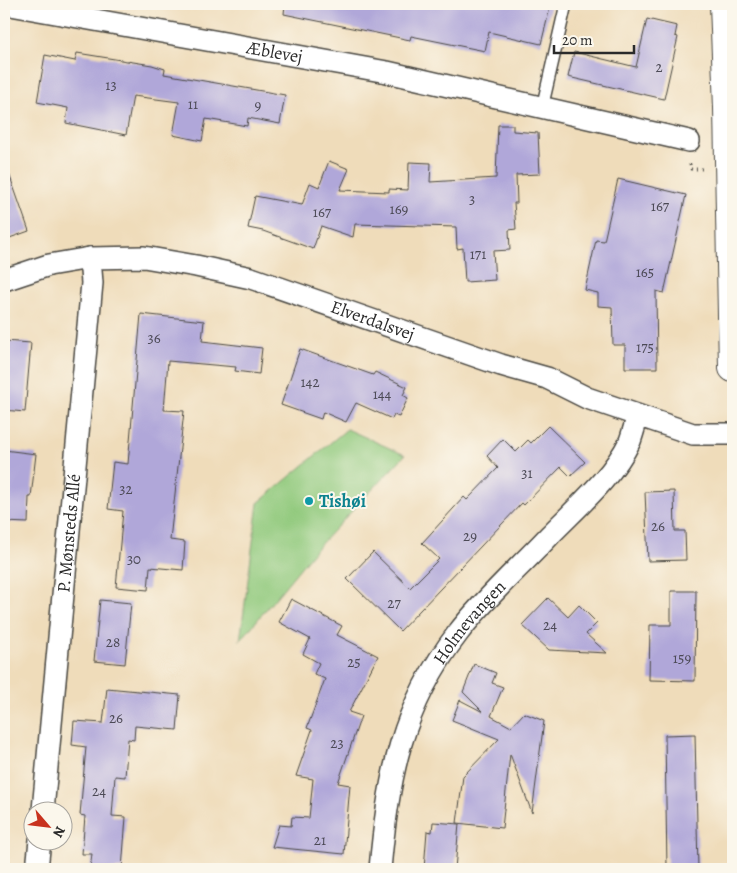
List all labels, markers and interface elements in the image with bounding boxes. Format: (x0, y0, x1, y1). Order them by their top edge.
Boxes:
scale bar (554, 22, 634, 54)
text: 20 m (562, 30, 593, 50)
street label: Æblevej (244, 35, 305, 69)
house number: 2 (655, 57, 663, 77)
house number: 13 (105, 75, 117, 95)
house number: 11 (188, 94, 198, 114)
house number: 9 (255, 95, 262, 115)
house number: 3 (469, 189, 475, 209)
house number: 167 (651, 196, 670, 216)
house number: 169 (390, 199, 409, 219)
house number: 167 (313, 202, 332, 222)
house number: 171 (470, 244, 486, 264)
house number: 165 (636, 262, 654, 282)
street label: Elverdalsvej (327, 295, 418, 346)
house number: 36 (147, 328, 161, 348)
house number: 175 (636, 337, 654, 357)
house number: 142 (300, 372, 320, 392)
house number: 144 (373, 384, 392, 404)
house number: 31 (521, 463, 533, 483)
street label: P. Mønsteds Allé (51, 473, 86, 593)
house number: 32 (119, 479, 133, 499)
place label: Tishøi (319, 489, 366, 513)
marker: Tishøi (303, 495, 315, 507)
house number: 26 (651, 516, 665, 536)
house number: 29 (463, 526, 477, 546)
house number: 30 (127, 549, 141, 569)
street label: Holmevangen (427, 575, 511, 669)
house number: 27 (387, 593, 401, 613)
house number: 24 (543, 615, 557, 635)
house number: 28 (106, 632, 120, 652)
house number: 159 (673, 648, 691, 668)
house number: 25 (347, 652, 361, 672)
house number: 26 (109, 708, 123, 728)
house number: 23 (330, 733, 344, 753)
house number: 24 (92, 781, 106, 801)
north arrow (22, 800, 72, 850)
text: N (48, 823, 70, 841)
house number: 21 (314, 830, 326, 850)

